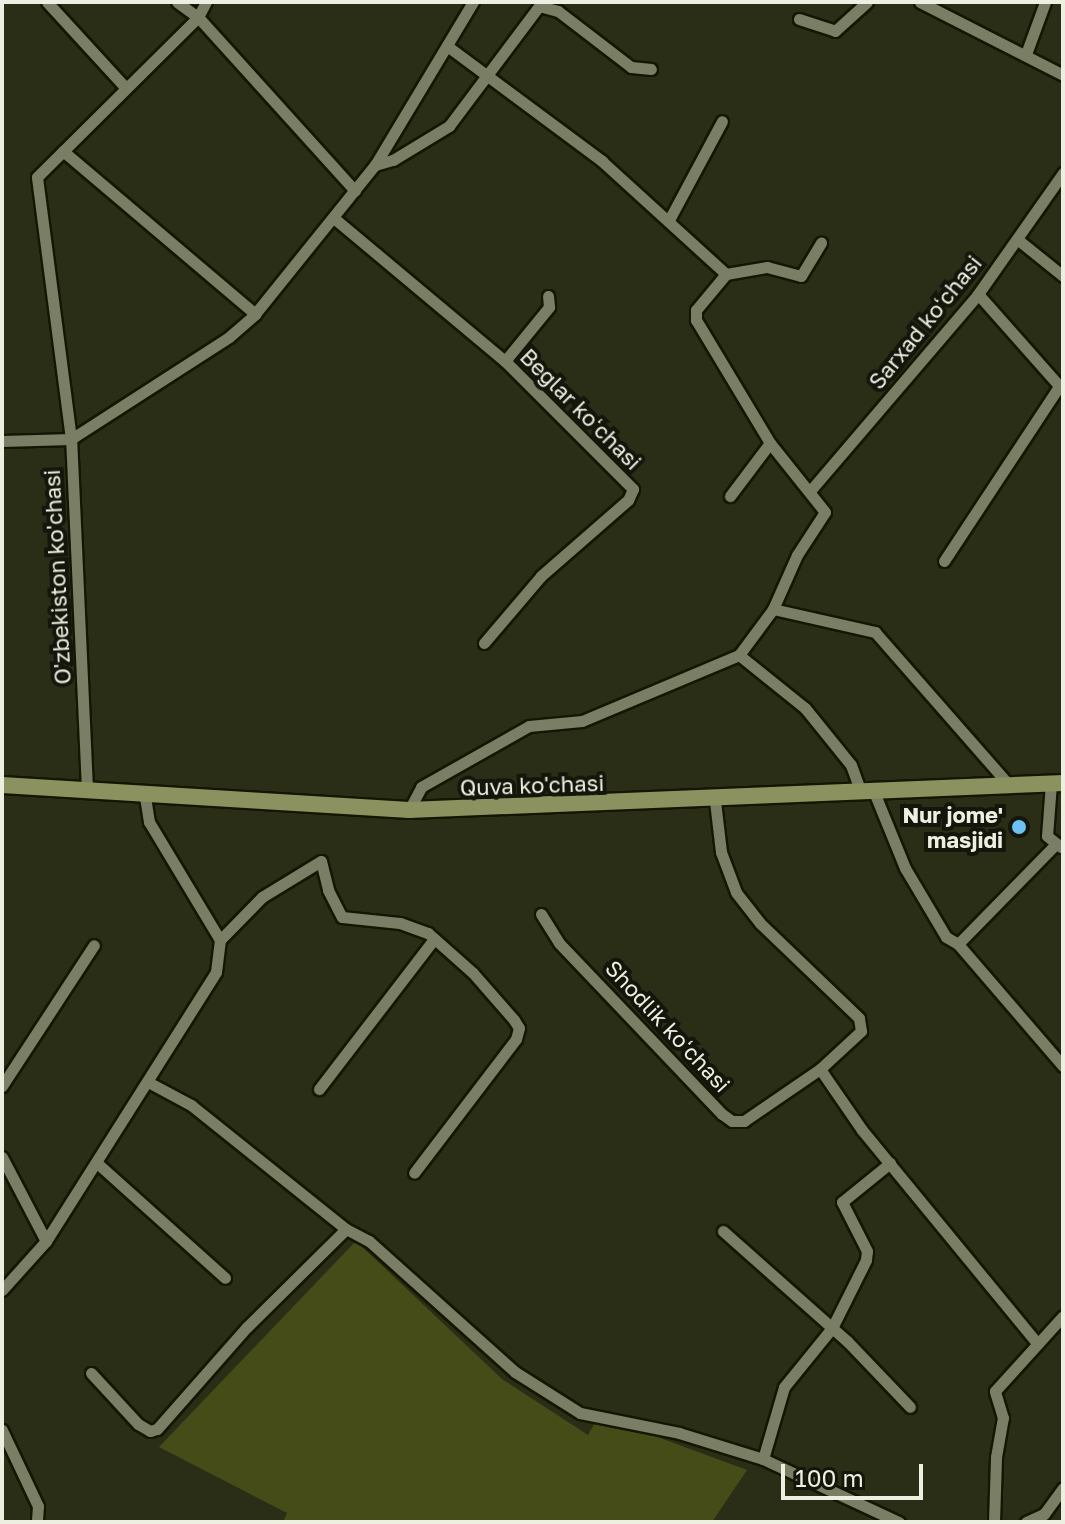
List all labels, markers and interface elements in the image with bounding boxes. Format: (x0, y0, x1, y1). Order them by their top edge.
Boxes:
street label: Sarxad koʻchasi (863, 250, 987, 394)
street label: Beglar koʻchasi (515, 343, 647, 475)
street label: O'zbekiston ko'chasi (38, 469, 76, 685)
street label: Quva ko'chasi (459, 769, 605, 801)
place label: Nur jome' masjidi (903, 801, 1003, 852)
marker: Nur jome' masjidi (1010, 818, 1028, 836)
street label: Shodlik koʻchasi (600, 955, 736, 1097)
scale bar (785, 1448, 927, 1498)
text: 100 m (795, 1463, 864, 1492)

